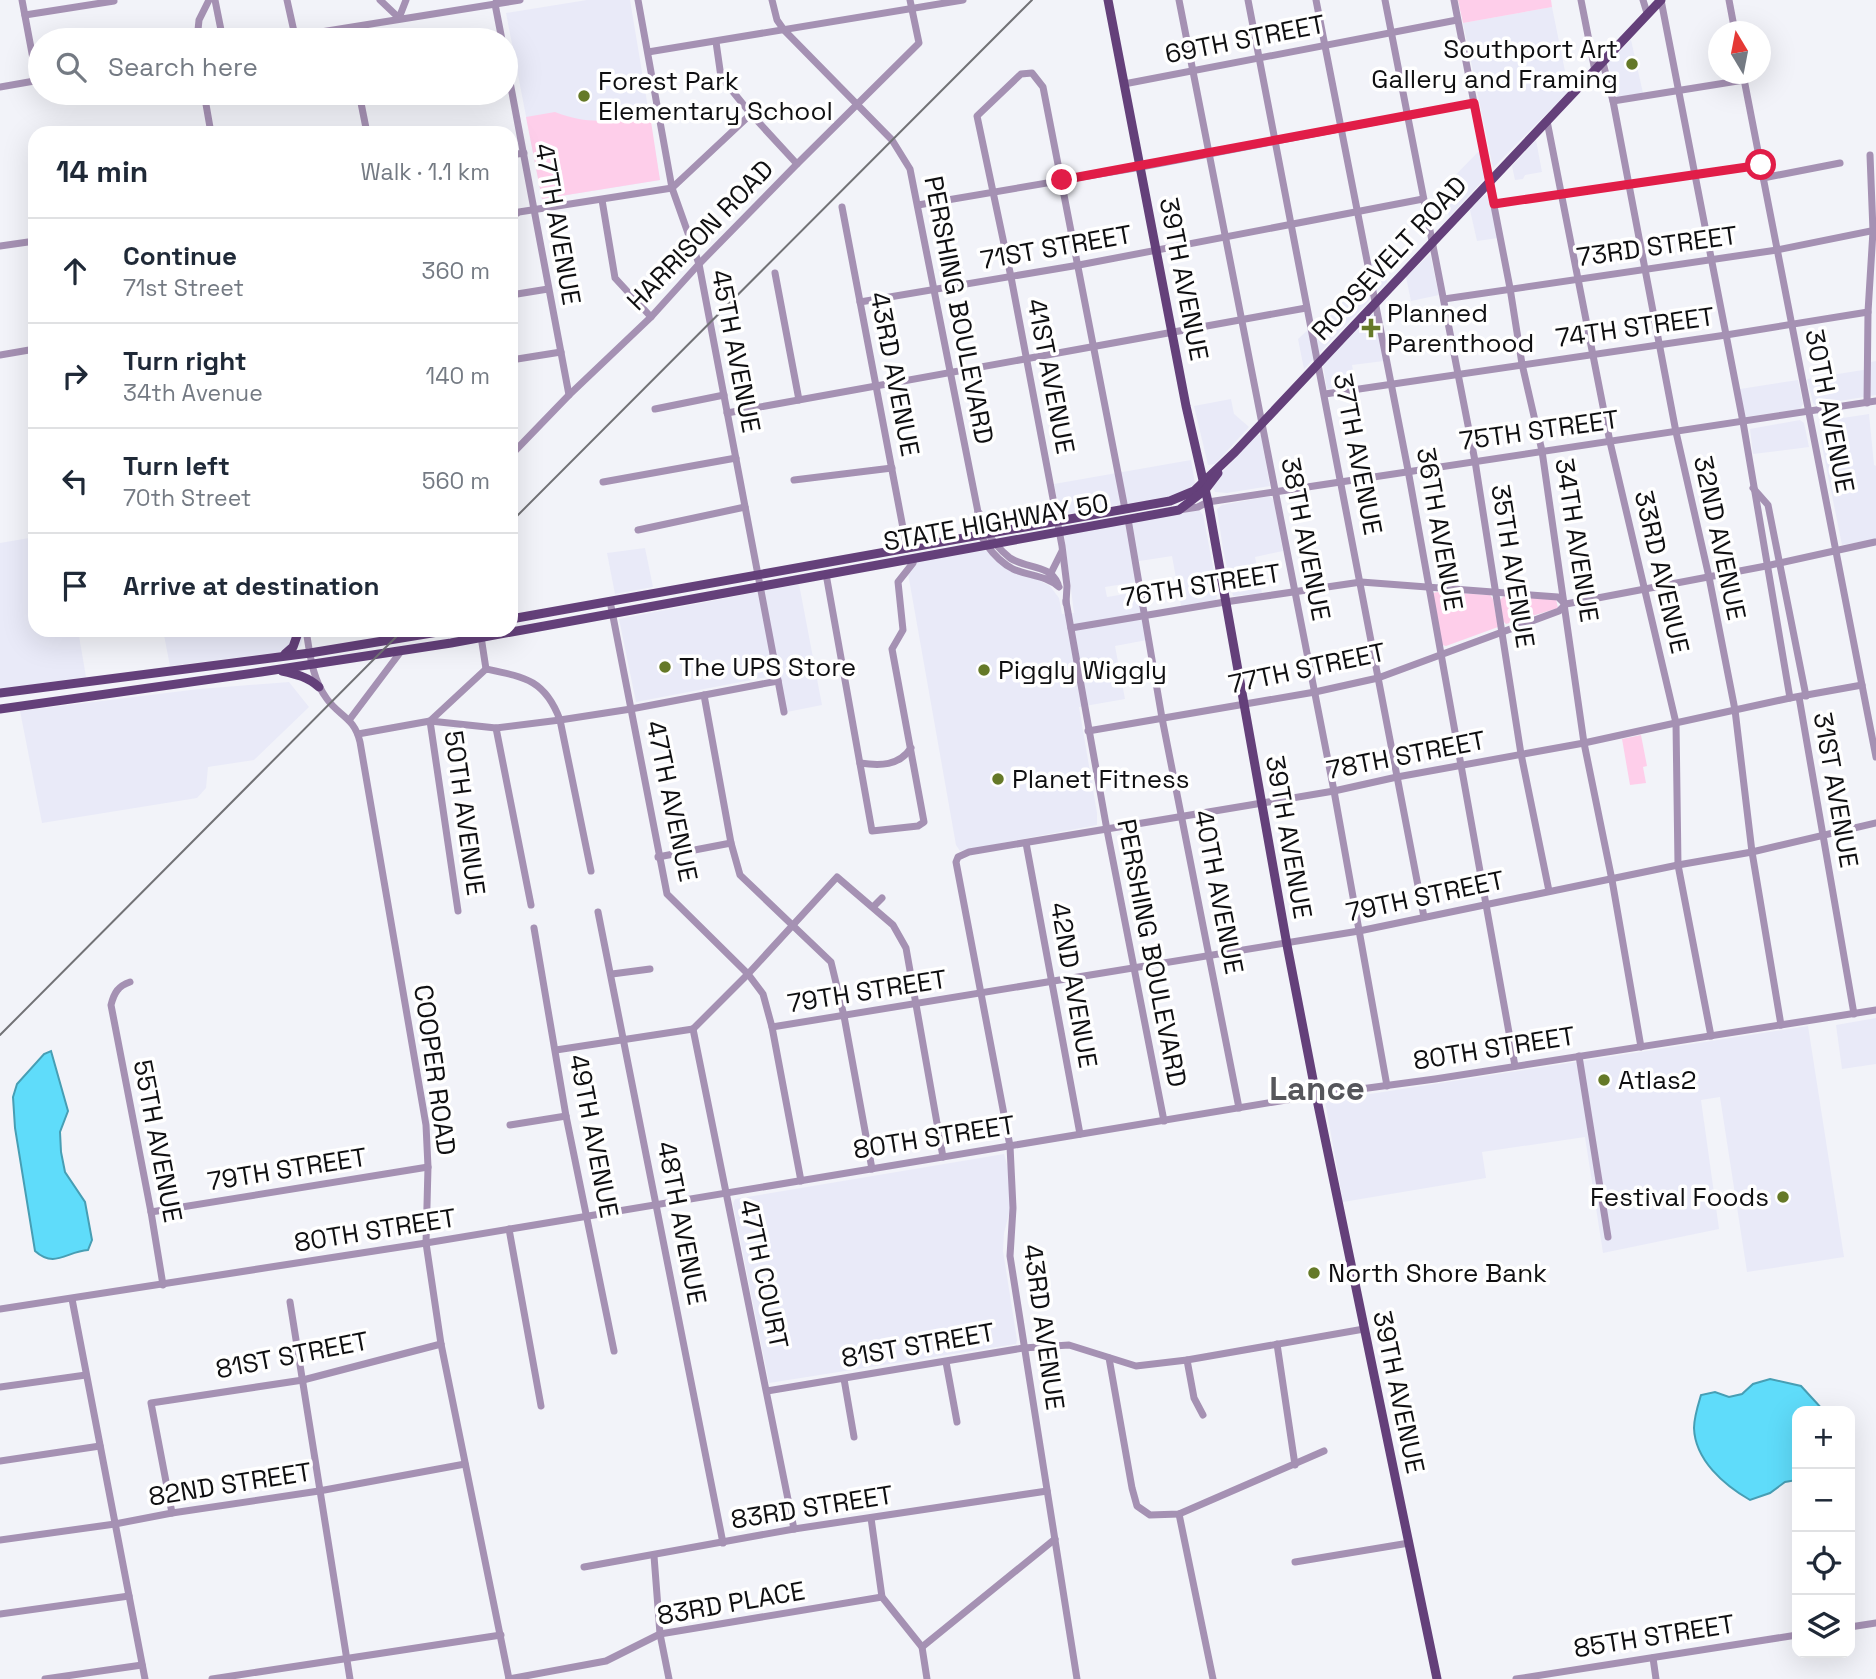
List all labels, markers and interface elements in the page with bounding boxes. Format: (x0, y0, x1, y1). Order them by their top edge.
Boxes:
street label: 69TH STREET (1162, 7, 1328, 71)
north arrow (1708, 21, 1771, 84)
search box (28, 28, 518, 105)
place label: Southport Art Gallery and Framing (1371, 32, 1618, 96)
icon: search (52, 48, 90, 86)
text: Search here (108, 50, 258, 84)
marker: Southport Art Gallery and Framing (1624, 56, 1640, 72)
place label: Forest Park Elementary School (598, 64, 833, 128)
marker: Forest Park Elementary School (576, 88, 592, 104)
street label: 47TH AVENUE (527, 140, 589, 308)
route start (1745, 149, 1776, 180)
text: 14 min (56, 152, 148, 191)
street label: HARRISON ROAD (619, 152, 781, 318)
text: Walk · 1.1 km (361, 157, 490, 187)
route end (1046, 164, 1077, 195)
street label: ROOSEVELT ROAD (1304, 169, 1474, 347)
street label: PERSHING BOULEVARD (916, 173, 1002, 447)
street label: 39TH AVENUE (1152, 195, 1216, 363)
street label: 71ST STREET (978, 217, 1134, 277)
street label: 73RD STREET (1574, 218, 1740, 274)
text: Continue (123, 239, 237, 273)
icon: ahead (56, 252, 94, 290)
text: 360 m (422, 256, 490, 286)
street label: 45TH AVENUE (704, 267, 768, 435)
text: 71st Street (123, 273, 244, 303)
street label: 43RD AVENUE (862, 289, 928, 459)
street label: 41ST AVENUE (1019, 295, 1083, 457)
place label: Planned Parenthood (1387, 296, 1534, 360)
street label: 74TH STREET (1553, 299, 1717, 355)
marker: Planned Parenthood (1361, 318, 1381, 338)
street label: 30TH AVENUE (1797, 326, 1863, 496)
text: Turn right (123, 344, 247, 378)
icon: right (56, 357, 94, 395)
text: 140 m (426, 361, 490, 391)
street label: 37TH AVENUE (1326, 370, 1390, 538)
text: 34th Avenue (123, 378, 263, 408)
street label: 75TH STREET (1457, 402, 1621, 458)
street label: 36TH AVENUE (1409, 445, 1471, 613)
text: Turn left (123, 449, 230, 483)
street label: 32ND AVENUE (1686, 453, 1754, 623)
street label: 38TH AVENUE (1274, 454, 1338, 624)
street label: 34TH AVENUE (1547, 456, 1607, 624)
icon: left (56, 462, 94, 500)
text: 560 m (422, 466, 490, 496)
street label: 35TH AVENUE (1483, 482, 1543, 650)
text: 70th Street (123, 483, 251, 513)
street label: STATE HIGHWAY 50 (881, 485, 1111, 559)
street label: 33RD AVENUE (1627, 487, 1697, 657)
street label: 76TH STREET (1119, 556, 1283, 614)
icon: arrive (56, 567, 94, 605)
text: Arrive at destination (123, 569, 380, 603)
street label: 77TH STREET (1225, 635, 1389, 701)
place label: The UPS Store (679, 650, 856, 684)
place label: Piggly Wiggly (998, 653, 1167, 687)
marker: The UPS Store (657, 659, 673, 675)
marker: Piggly Wiggly (976, 662, 992, 678)
street label: 31ST AVENUE (1806, 710, 1866, 870)
street label: 47TH AVENUE (638, 717, 706, 885)
street label: 78TH STREET (1324, 723, 1488, 787)
street label: 50TH AVENUE (437, 728, 493, 898)
street label: 39TH AVENUE (1258, 753, 1320, 921)
place label: Planet Fitness (1012, 762, 1190, 796)
marker: Planet Fitness (990, 771, 1006, 787)
street label: 40TH AVENUE (1186, 807, 1252, 977)
street label: PERSHING BOULEVARD (1109, 816, 1195, 1090)
street label: 79TH STREET (1343, 863, 1507, 929)
street label: 42ND AVENUE (1043, 899, 1105, 1071)
street label: 79TH STREET (785, 962, 949, 1020)
street label: COOPER ROAD (406, 982, 464, 1158)
street label: 80TH STREET (1411, 1018, 1577, 1078)
street label: 49TH AVENUE (561, 1051, 627, 1221)
street label: 55TH AVENUE (126, 1057, 190, 1225)
place label: Atlas2 (1618, 1063, 1696, 1097)
district label: Lance (1269, 1068, 1365, 1110)
marker: Atlas2 (1596, 1072, 1612, 1088)
street label: 80TH STREET (851, 1107, 1017, 1167)
street label: 48TH AVENUE (649, 1138, 715, 1308)
street label: 79TH STREET (205, 1140, 369, 1198)
place label: Festival Foods (1590, 1180, 1769, 1214)
marker: Festival Foods (1775, 1189, 1791, 1205)
street label: 47TH COURT (732, 1196, 796, 1352)
street label: 80TH STREET (292, 1200, 458, 1260)
street label: 43RD AVENUE (1016, 1242, 1072, 1412)
place label: North Shore Bank (1328, 1256, 1547, 1290)
marker: North Shore Bank (1306, 1265, 1322, 1281)
street label: 39TH AVENUE (1365, 1308, 1433, 1476)
street label: 81ST STREET (839, 1315, 997, 1375)
street label: 81ST STREET (213, 1324, 371, 1386)
map controls (1792, 1406, 1855, 1658)
button: + (1792, 1406, 1855, 1469)
street label: 82ND STREET (146, 1454, 314, 1514)
button: − (1792, 1469, 1855, 1532)
street label: 83RD STREET (729, 1477, 895, 1537)
button: locate (1792, 1532, 1855, 1595)
street label: 83RD PLACE (654, 1573, 808, 1633)
button: layers (1792, 1595, 1855, 1658)
street label: 85TH STREET (1571, 1607, 1737, 1665)

